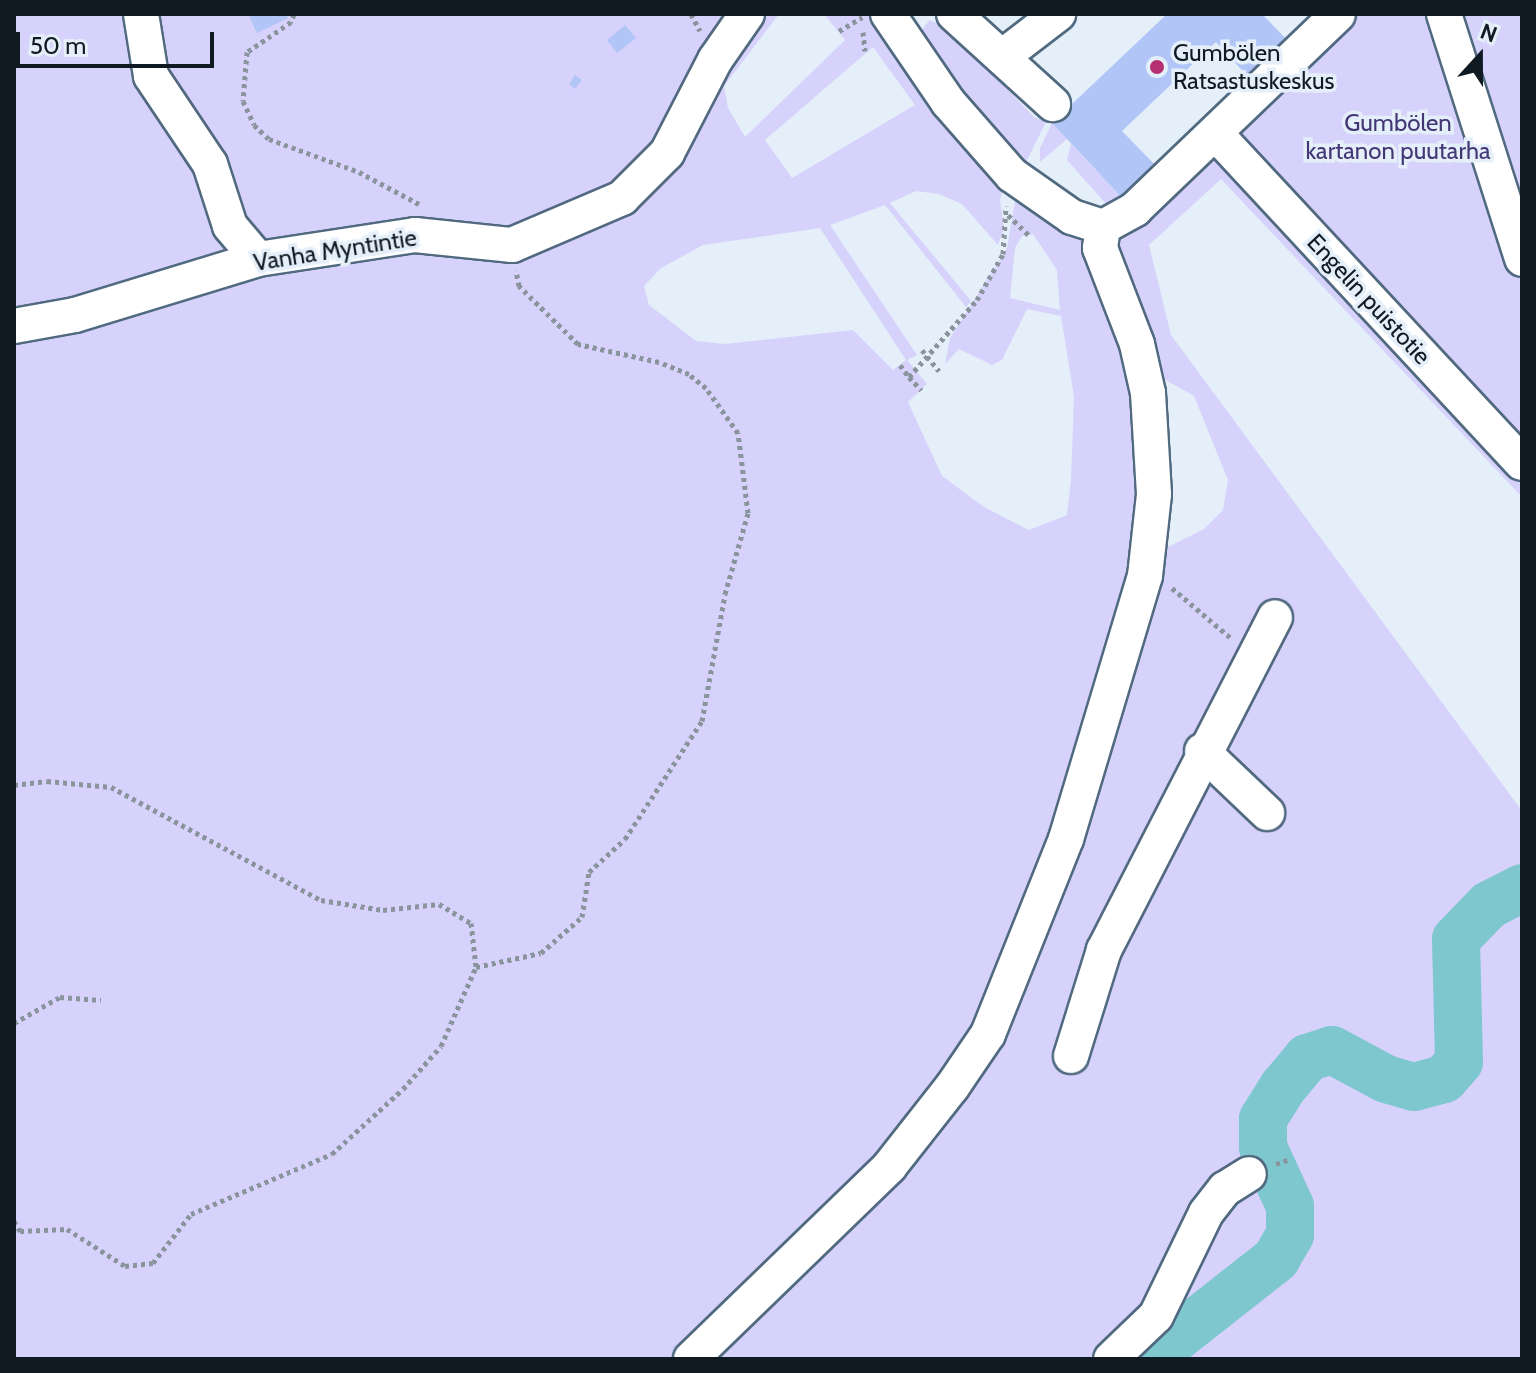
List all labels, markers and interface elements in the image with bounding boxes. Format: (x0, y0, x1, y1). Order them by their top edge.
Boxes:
scale bar (20, 16, 218, 66)
north arrow (1440, 16, 1520, 96)
text: N (1477, 18, 1501, 49)
text: 50 m (30, 31, 86, 60)
place label: Gumbölen Ratsastuskeskus (1173, 39, 1334, 95)
marker: Gumbölen Ratsastuskeskus (1148, 58, 1166, 76)
park label: Gumbölen kartanon puutarha (1305, 109, 1491, 165)
street label: Vanha Myntintie (251, 223, 419, 277)
street label: Engelin puistotie (1301, 228, 1437, 370)

